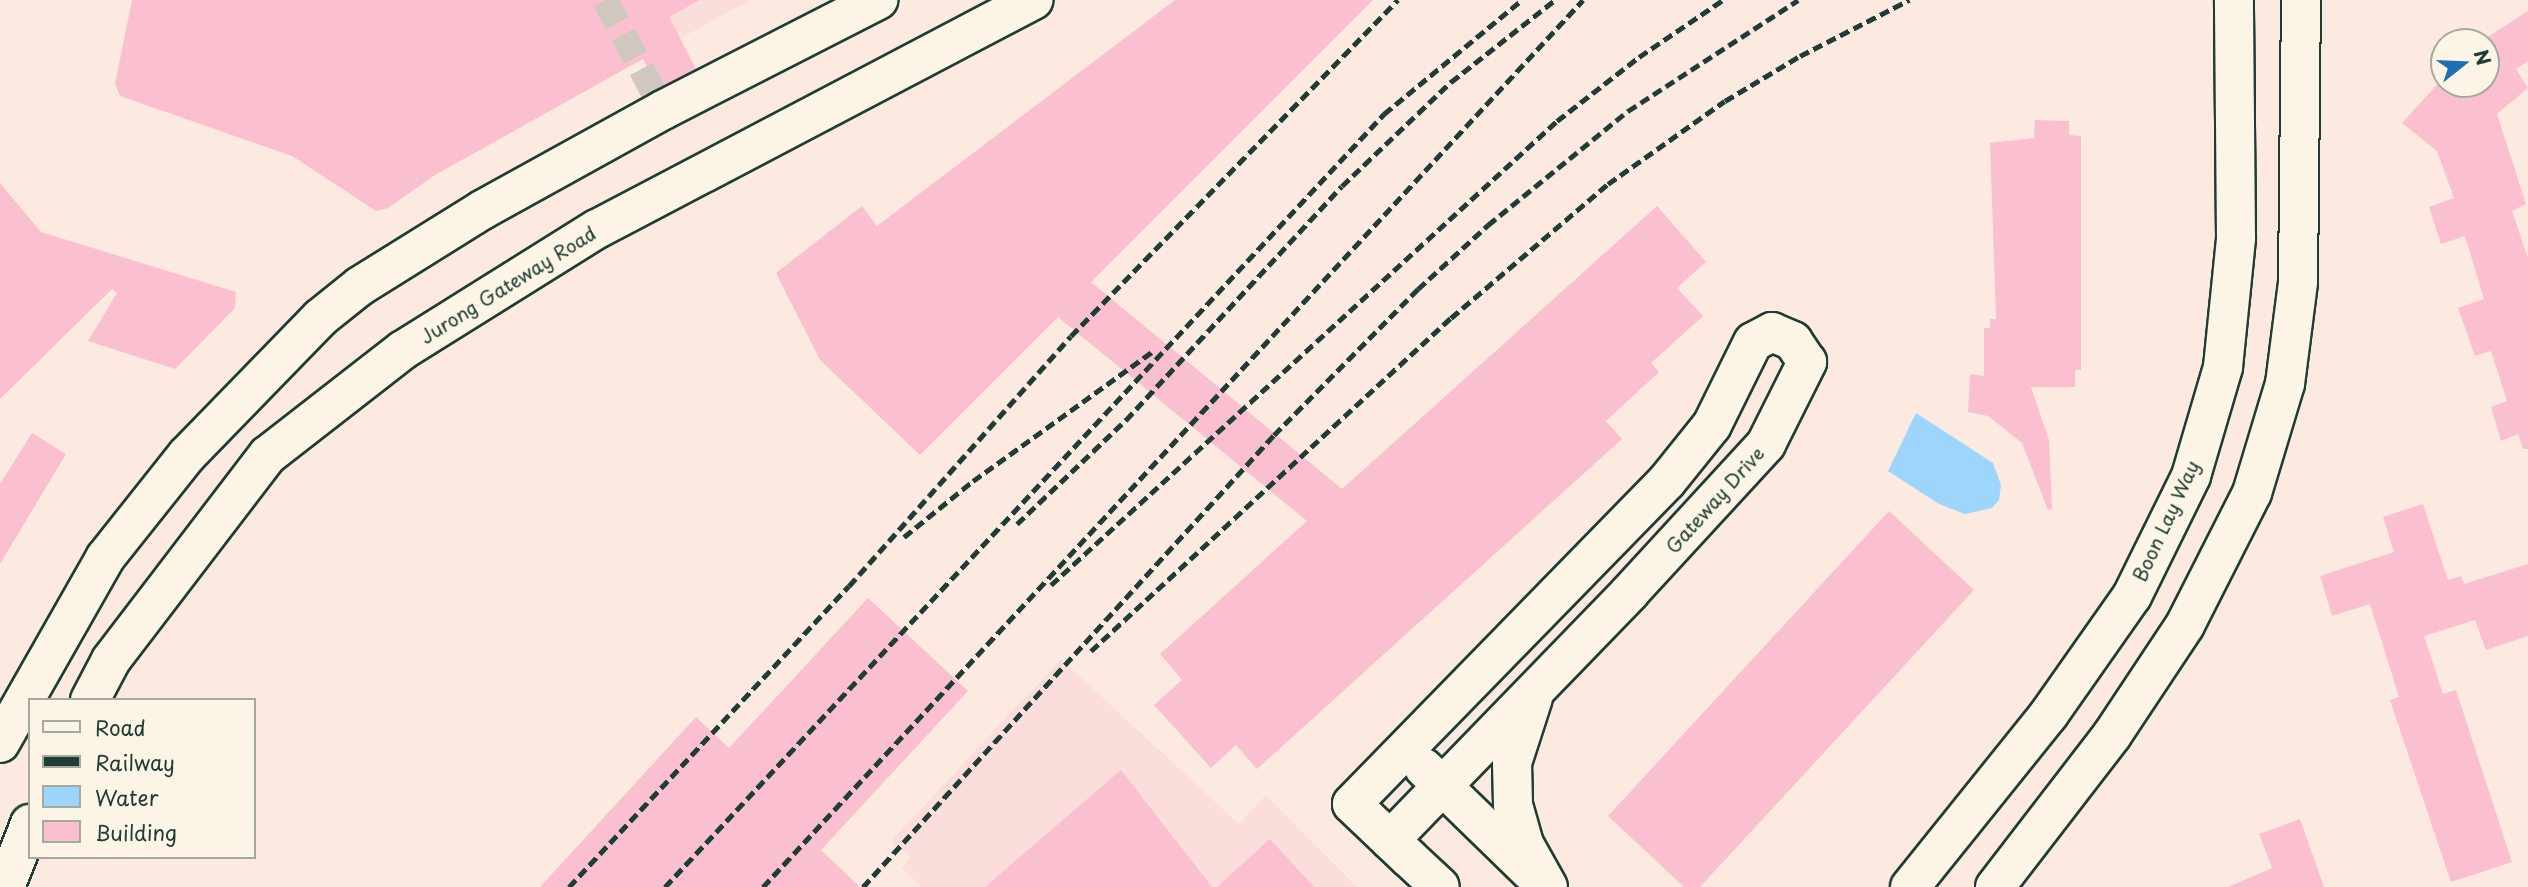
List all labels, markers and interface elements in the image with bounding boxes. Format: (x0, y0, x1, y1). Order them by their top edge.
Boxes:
north arrow (2430, 28, 2500, 98)
text: N (2467, 46, 2499, 69)
street label: Jurong Gateway Road (416, 222, 600, 348)
street label: Gateway Drive (1661, 442, 1769, 558)
street label: Boon Lay Way (2128, 456, 2204, 586)
legend (28, 698, 256, 859)
text: Road (95, 711, 146, 743)
text: Railway (95, 746, 175, 778)
text: Water (95, 781, 158, 813)
text: Building (95, 816, 177, 848)

